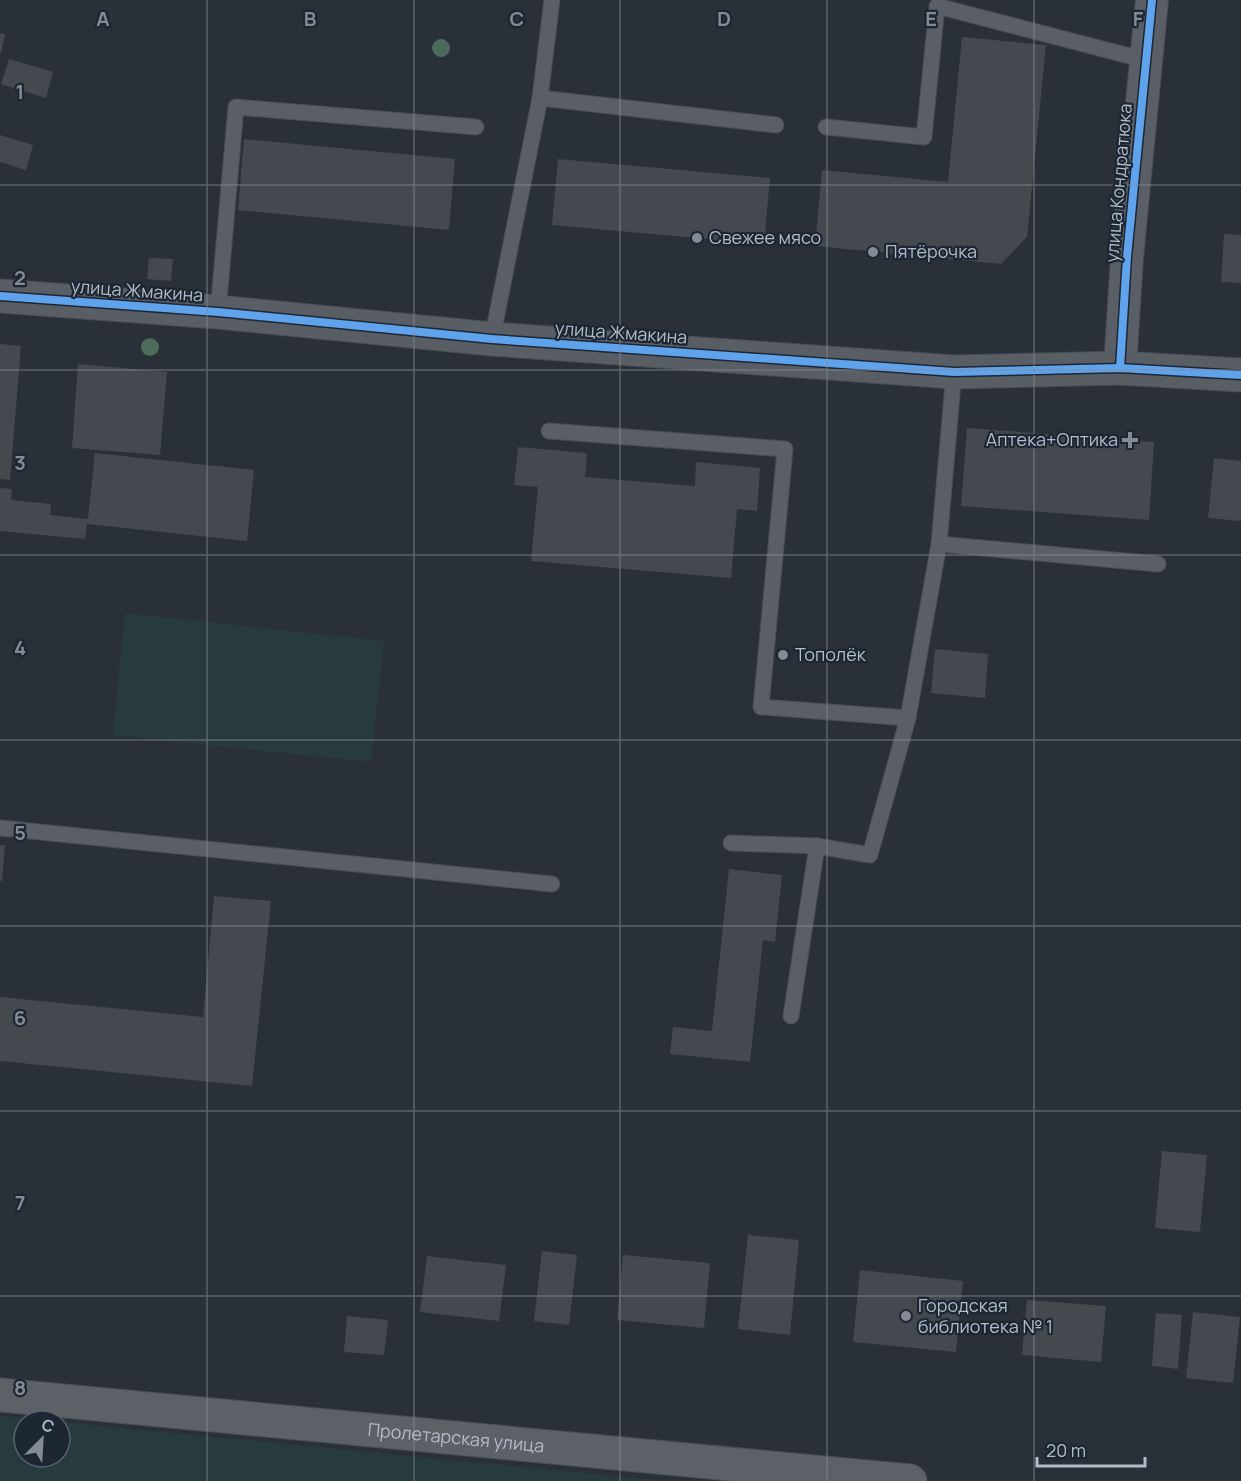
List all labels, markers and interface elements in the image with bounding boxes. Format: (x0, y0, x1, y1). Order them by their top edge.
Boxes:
text: A (96, 5, 110, 32)
text: B (304, 5, 317, 32)
text: C (510, 5, 524, 32)
text: D (717, 5, 731, 32)
text: E (925, 5, 937, 32)
text: F (1133, 5, 1144, 32)
text: 1 (16, 78, 24, 105)
street label: улица Кондратюка (1099, 102, 1137, 263)
place label: Свежее мясо (709, 225, 821, 249)
marker: Свежее мясо (690, 231, 704, 245)
place label: Пятёрочка (885, 239, 977, 263)
marker: Пятёрочка (866, 245, 880, 259)
text: 2 (14, 264, 26, 291)
street label: улица Жмакина (70, 273, 204, 307)
street label: улица Жмакина (554, 315, 688, 349)
place label: Аптека+Оптика (986, 427, 1118, 451)
marker: Аптека+Оптика (1123, 433, 1137, 447)
text: 3 (14, 449, 26, 476)
text: 4 (14, 634, 26, 661)
place label: Тополёк (795, 642, 867, 666)
marker: Тополёк (776, 648, 790, 662)
text: 5 (14, 819, 26, 846)
text: 6 (14, 1004, 26, 1031)
text: 7 (15, 1189, 25, 1216)
place label: Городская библиотека № 1 (918, 1293, 1053, 1338)
marker: Городская библиотека № 1 (899, 1309, 913, 1323)
text: 8 (14, 1374, 26, 1401)
north arrow (12, 1409, 72, 1469)
text: С (38, 1413, 58, 1438)
street label: Пролетарская улица (367, 1417, 545, 1457)
scale bar (1037, 1430, 1145, 1468)
text: 20 m (1046, 1438, 1086, 1462)

